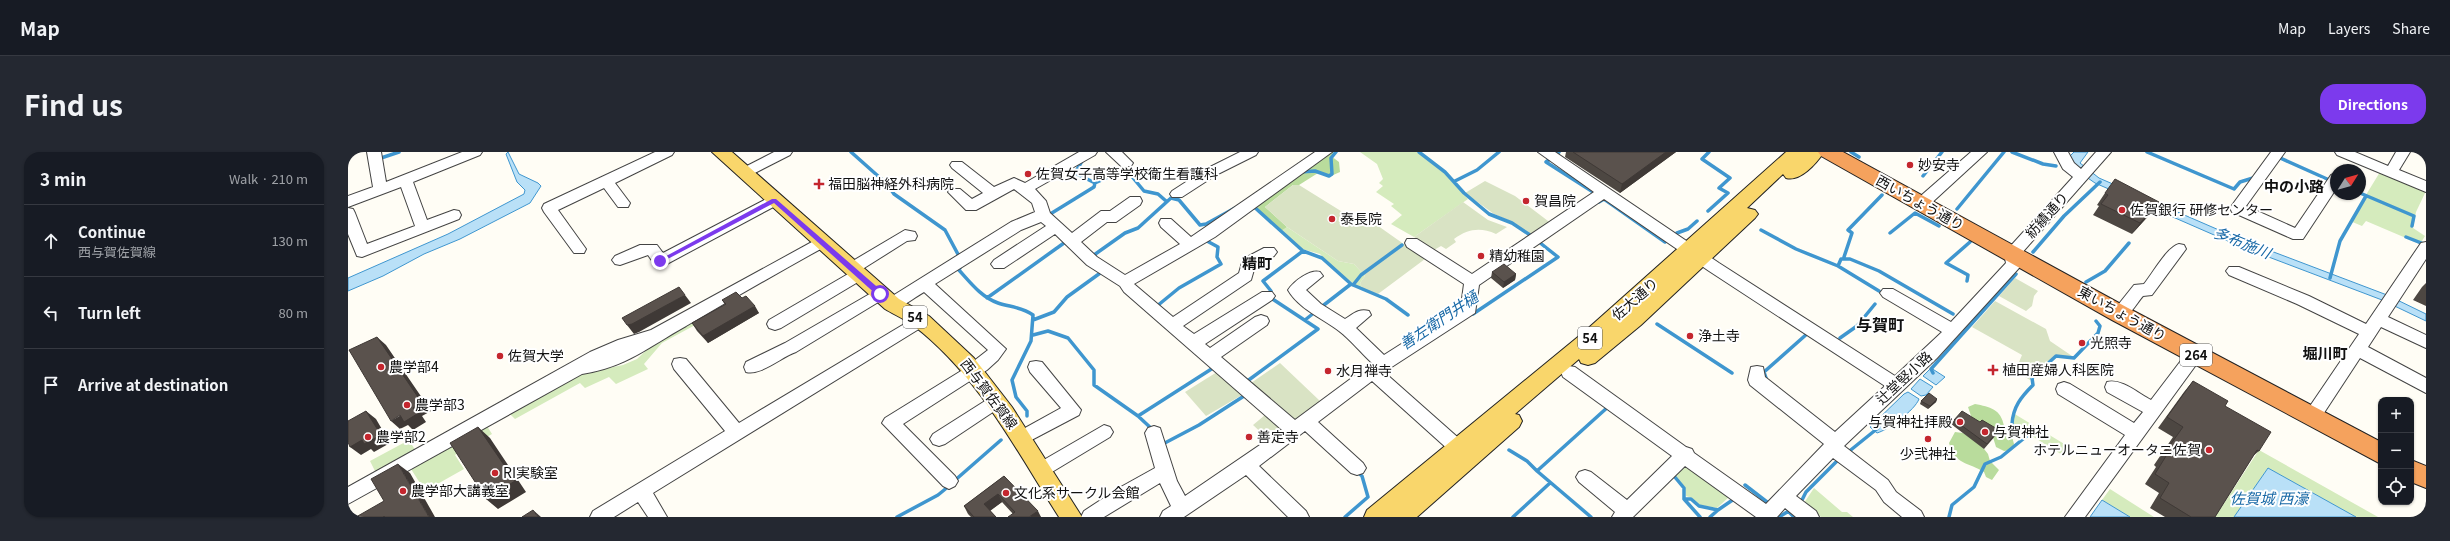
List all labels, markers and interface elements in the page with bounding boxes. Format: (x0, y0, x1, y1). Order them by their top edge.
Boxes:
text: Map (20, 14, 60, 41)
text: Map (2278, 18, 2306, 38)
text: Layers (2328, 18, 2370, 38)
text: Share (2392, 18, 2430, 38)
text: Find us (24, 84, 123, 124)
button: Directions (2320, 84, 2426, 124)
place label: 妙安寺 (1918, 154, 1960, 174)
marker: 妙安寺 (1905, 160, 1915, 170)
place label: 佐賀女子高等学校衛生看護科 (1036, 163, 1218, 183)
north arrow (2330, 164, 2366, 200)
text: 3 min (40, 166, 86, 191)
text: Walk · 210 m (229, 169, 308, 188)
marker: 佐賀女子高等学校衛生看護科 (1023, 169, 1033, 179)
street label: 西いちょう通り (1873, 170, 1968, 235)
place label: 福田脳神経外科病院 (828, 173, 954, 193)
district label: 中の小路 (2264, 175, 2324, 196)
marker: 福田脳神経外科病院 (813, 178, 825, 190)
street label: 紡績通り (2020, 187, 2072, 242)
place label: 賀昌院 (1534, 190, 1576, 210)
marker: 賀昌院 (1521, 196, 1531, 206)
place label: 佐賀銀行 研修センター (2130, 199, 2273, 219)
marker: 佐賀銀行 研修センター (2117, 205, 2127, 215)
place label: 泰長院 (1340, 208, 1382, 228)
marker: 泰長院 (1327, 214, 1337, 224)
text: Continue (78, 221, 146, 242)
water label: 多布施川 (2211, 221, 2276, 263)
icon: ahead (40, 230, 62, 252)
text: 130 m (271, 231, 308, 250)
text: 西与賀佐賀線 (78, 242, 156, 261)
place label: 精幼稚園 (1489, 245, 1545, 265)
marker: 精幼稚園 (1476, 251, 1486, 261)
route end (651, 252, 669, 270)
district label: 精町 (1242, 252, 1272, 273)
street label: 佐大通り (1607, 272, 1662, 324)
street label: 東いちょう通り (2075, 281, 2170, 346)
route start (871, 285, 889, 303)
water label: 善左衛門井樋 (1395, 285, 1483, 354)
icon: left (40, 302, 62, 324)
text: Turn left (78, 302, 141, 323)
text: 80 m (279, 303, 308, 322)
road number: 54 (903, 306, 927, 328)
district label: 与賀町 (1856, 312, 1904, 336)
place label: 浄土寺 (1698, 325, 1740, 345)
road number: 54 (1578, 327, 1602, 349)
marker: 浄土寺 (1685, 331, 1695, 341)
place label: 光照寺 (2090, 332, 2132, 352)
marker: 光照寺 (2077, 338, 2087, 348)
district label: 堀川町 (2302, 342, 2348, 363)
road number: 264 (2180, 344, 2212, 366)
place label: 佐賀大学 (508, 345, 564, 365)
street label: 辻堂竪小路 (1871, 346, 1936, 408)
marker: 佐賀大学 (495, 351, 505, 361)
street label: 西与賀佐賀線 (957, 354, 1023, 433)
place label: 農学部4 (389, 356, 439, 376)
place label: 植田産婦人科医院 (2002, 359, 2114, 379)
place label: 水月禅寺 (1336, 360, 1392, 380)
marker: 農学部4 (376, 362, 386, 372)
marker: 植田産婦人科医院 (1987, 364, 1999, 376)
marker: 水月禅寺 (1323, 366, 1333, 376)
icon: arrive (40, 374, 62, 396)
text: Arrive at destination (78, 374, 228, 395)
place label: 農学部3 (415, 394, 465, 414)
map controls (2378, 397, 2414, 505)
button: + (2378, 397, 2414, 433)
marker: 農学部3 (402, 400, 412, 410)
place label: 与賀神社拝殿 (1868, 411, 1952, 431)
marker: 与賀神社拝殿 (1955, 417, 1965, 427)
place label: 与賀神社 (1993, 421, 2049, 441)
place label: 農学部2 (376, 426, 426, 446)
place label: 善定寺 (1257, 426, 1299, 446)
marker: 与賀神社 (1980, 427, 1990, 437)
marker: 農学部2 (363, 432, 373, 442)
marker: 善定寺 (1244, 432, 1254, 442)
button: − (2378, 433, 2414, 469)
marker: 少弐神社 (1923, 434, 1933, 444)
place label: ホテルニューオータニ佐賀 (2033, 439, 2201, 459)
place label: 少弐神社 (1900, 443, 1956, 463)
marker: ホテルニューオータニ佐賀 (2204, 445, 2214, 455)
place label: RI実験室 (503, 462, 558, 482)
marker: RI実験室 (490, 468, 500, 478)
button: locate (2378, 469, 2414, 505)
place label: 農学部大講義室 (411, 480, 509, 500)
place label: 文化系サークル会館 (1014, 482, 1140, 502)
marker: 農学部大講義室 (398, 486, 408, 496)
water label: 佐賀城 西濠 (2230, 487, 2311, 508)
marker: 文化系サークル会館 (1001, 488, 1011, 498)

